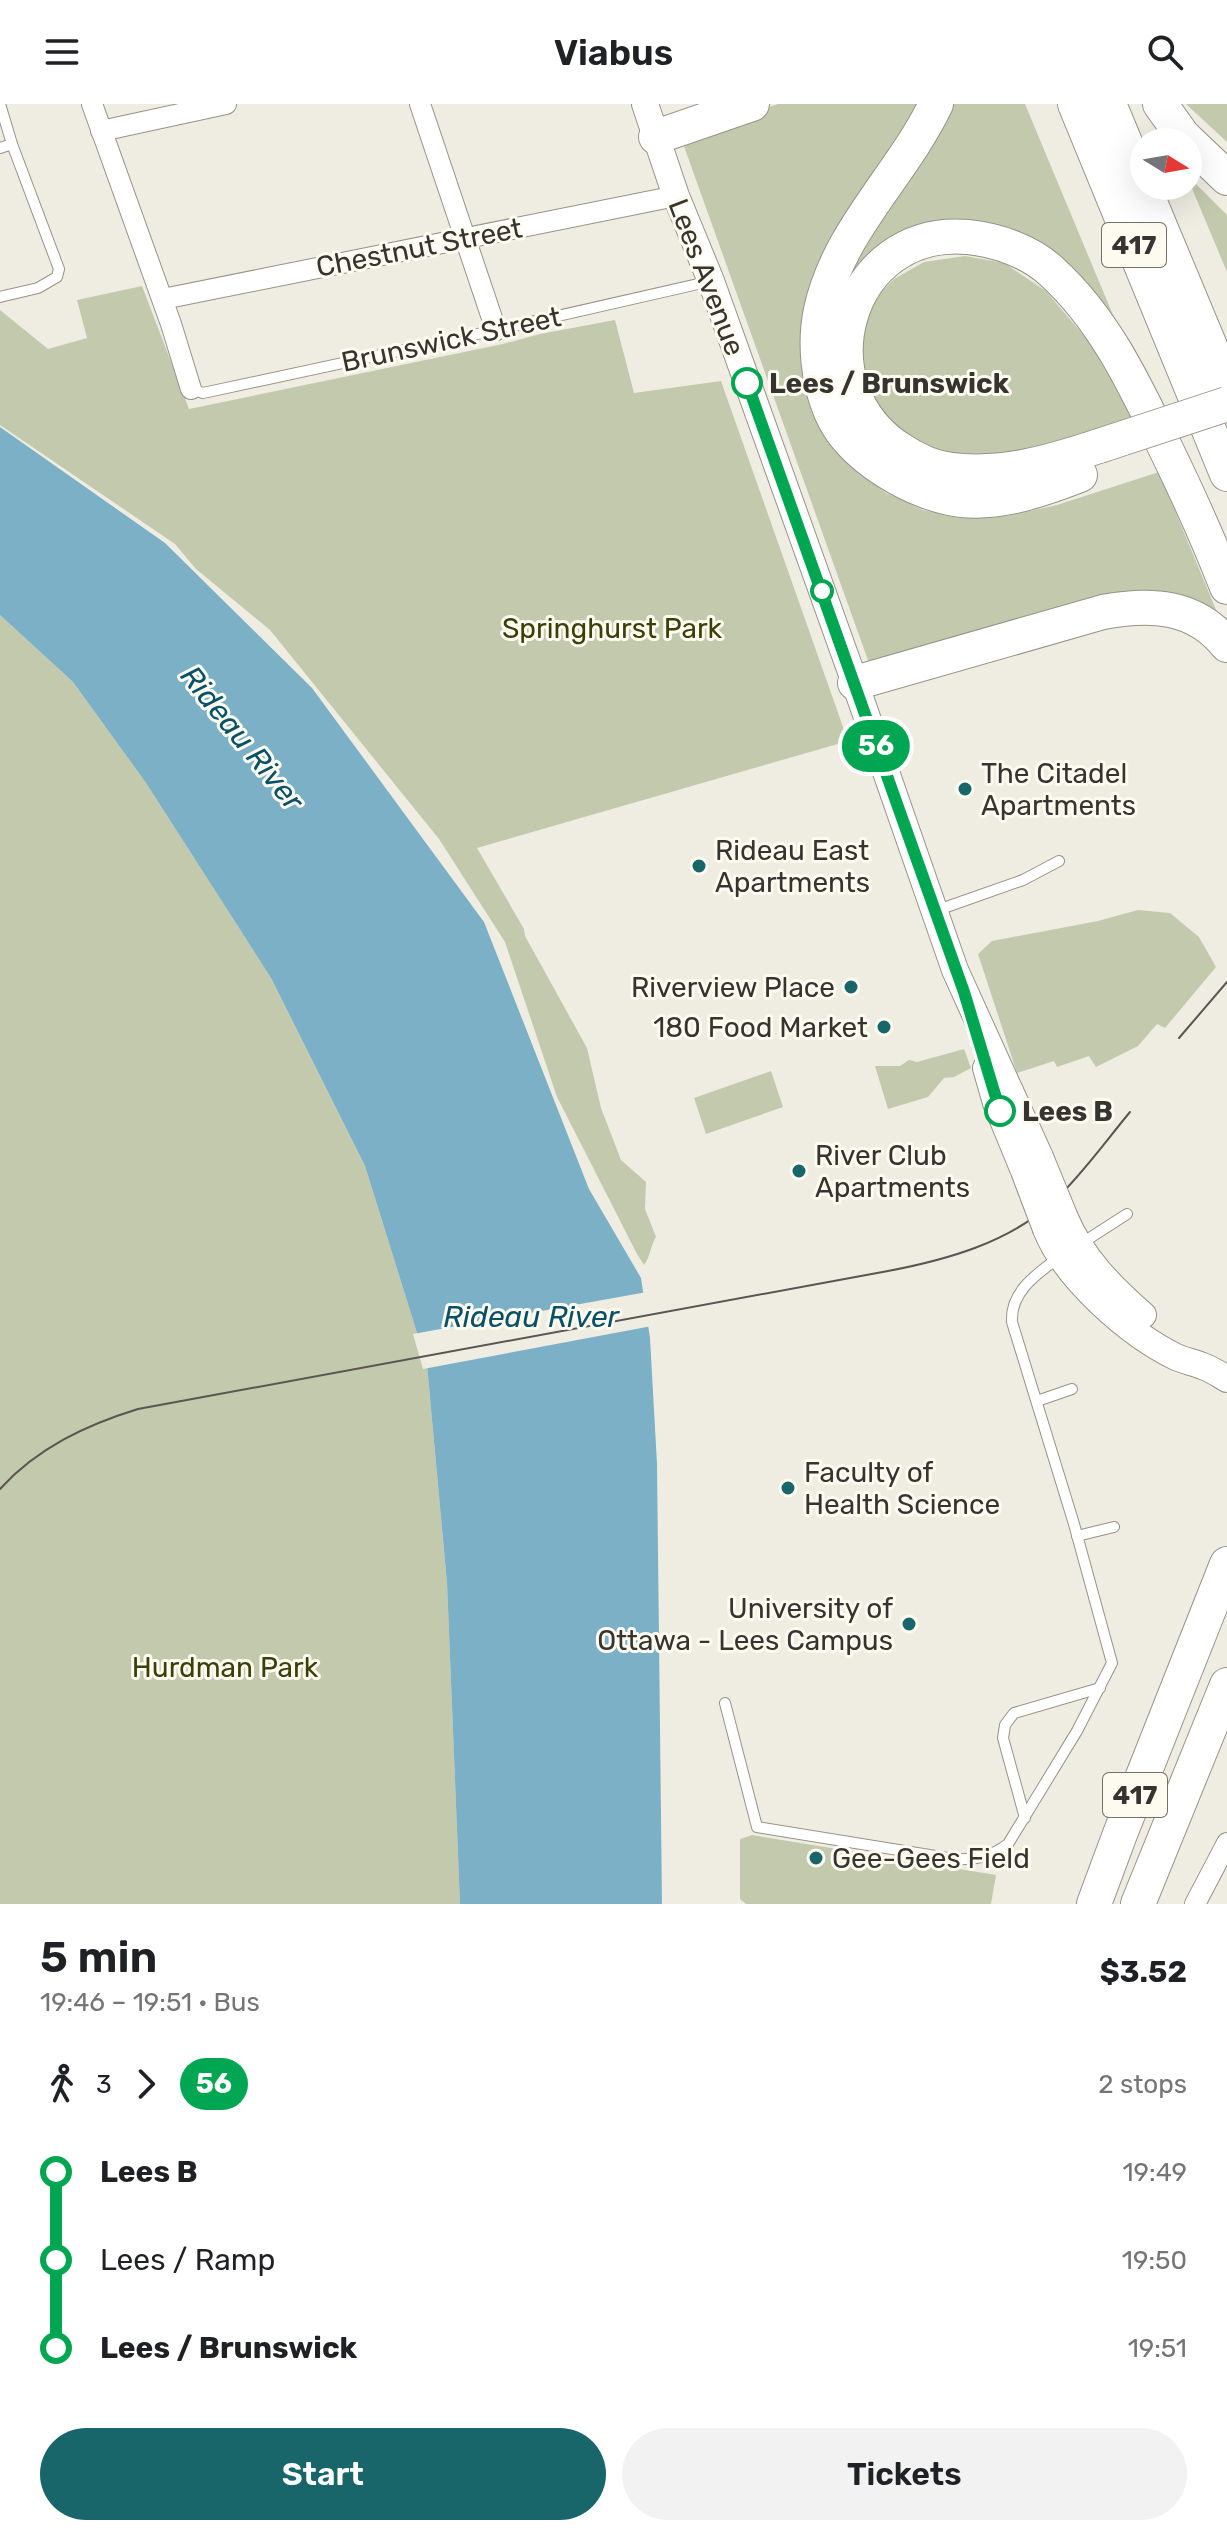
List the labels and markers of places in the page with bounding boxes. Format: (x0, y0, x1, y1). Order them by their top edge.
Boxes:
place label: Lees / Brunswick (769, 367, 1010, 400)
marker: Lees / Brunswick (732, 368, 762, 398)
unlabelled marker (811, 580, 833, 602)
place label: The Citadel Apartments (981, 757, 1136, 822)
marker: The Citadel Apartments (956, 780, 974, 798)
place label: Rideau East Apartments (715, 834, 870, 899)
marker: Rideau East Apartments (690, 857, 708, 875)
place label: Riverview Place (631, 971, 835, 1004)
marker: Riverview Place (842, 978, 860, 996)
place label: 180 Food Market (653, 1011, 868, 1044)
marker: 180 Food Market (875, 1018, 893, 1036)
place label: Lees B (1022, 1095, 1113, 1128)
marker: Lees B (985, 1096, 1015, 1126)
place label: River Club Apartments (815, 1139, 970, 1204)
marker: River Club Apartments (790, 1162, 808, 1180)
place label: Faculty of Health Science (804, 1456, 1000, 1521)
marker: Faculty of Health Science (779, 1479, 797, 1497)
place label: University of Ottawa - Lees Campus (597, 1592, 893, 1657)
marker: University of Ottawa - Lees Campus (900, 1615, 918, 1633)
place label: Gee-Gees Field (832, 1842, 1030, 1875)
marker: Gee-Gees Field (807, 1849, 825, 1867)

